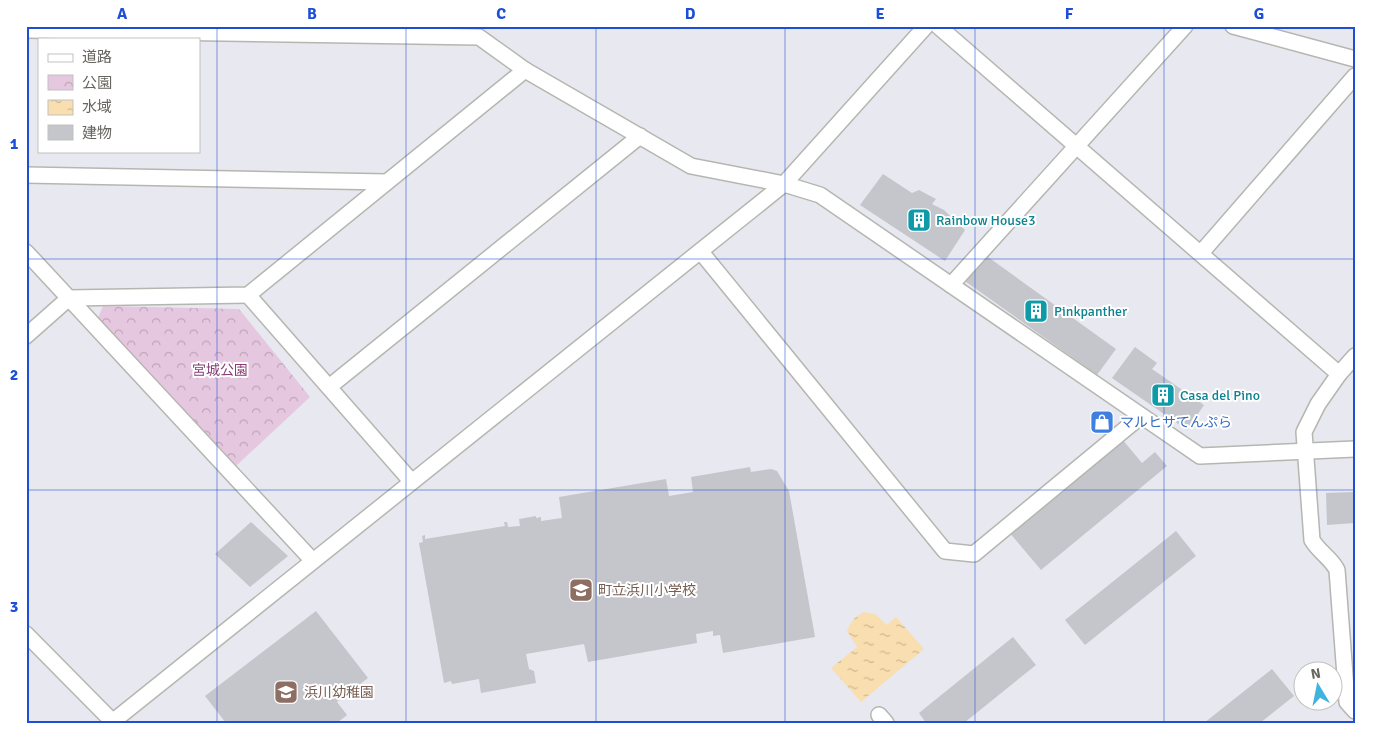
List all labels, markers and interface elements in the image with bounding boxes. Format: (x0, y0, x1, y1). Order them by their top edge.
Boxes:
text: A (117, 4, 128, 24)
text: B (307, 4, 317, 24)
text: C (496, 4, 506, 24)
text: D (685, 4, 696, 24)
text: E (875, 4, 885, 24)
text: F (1065, 4, 1074, 24)
text: G (1254, 4, 1264, 24)
legend (38, 38, 200, 152)
text: 道路 (82, 48, 112, 66)
text: 公園 (82, 74, 112, 92)
text: 水域 (82, 98, 112, 116)
text: 建物 (82, 124, 112, 142)
text: 1 (10, 134, 19, 154)
building icon: Rainbow House3 (906, 207, 932, 233)
place label: Rainbow House3 (936, 212, 1036, 229)
building icon: Pinkpanther (1023, 298, 1049, 324)
place label: Pinkpanther (1054, 303, 1128, 320)
park label: 宮城公園 (192, 362, 248, 379)
text: 2 (10, 365, 18, 385)
building icon: Casa del Pino (1150, 382, 1176, 408)
place label: Casa del Pino (1180, 387, 1260, 404)
shop icon: マルヒサてんぷら (1089, 409, 1115, 435)
place label: マルヒサてんぷら (1120, 414, 1232, 431)
school or university icon: 町立浜川小学校 (568, 577, 594, 603)
place label: 町立浜川小学校 (598, 582, 696, 599)
text: 3 (10, 597, 18, 617)
north arrow (1294, 662, 1344, 712)
text: N (1310, 664, 1322, 683)
school or university icon: 浜川幼稚園 (273, 679, 299, 705)
place label: 浜川幼稚園 (304, 684, 374, 701)

